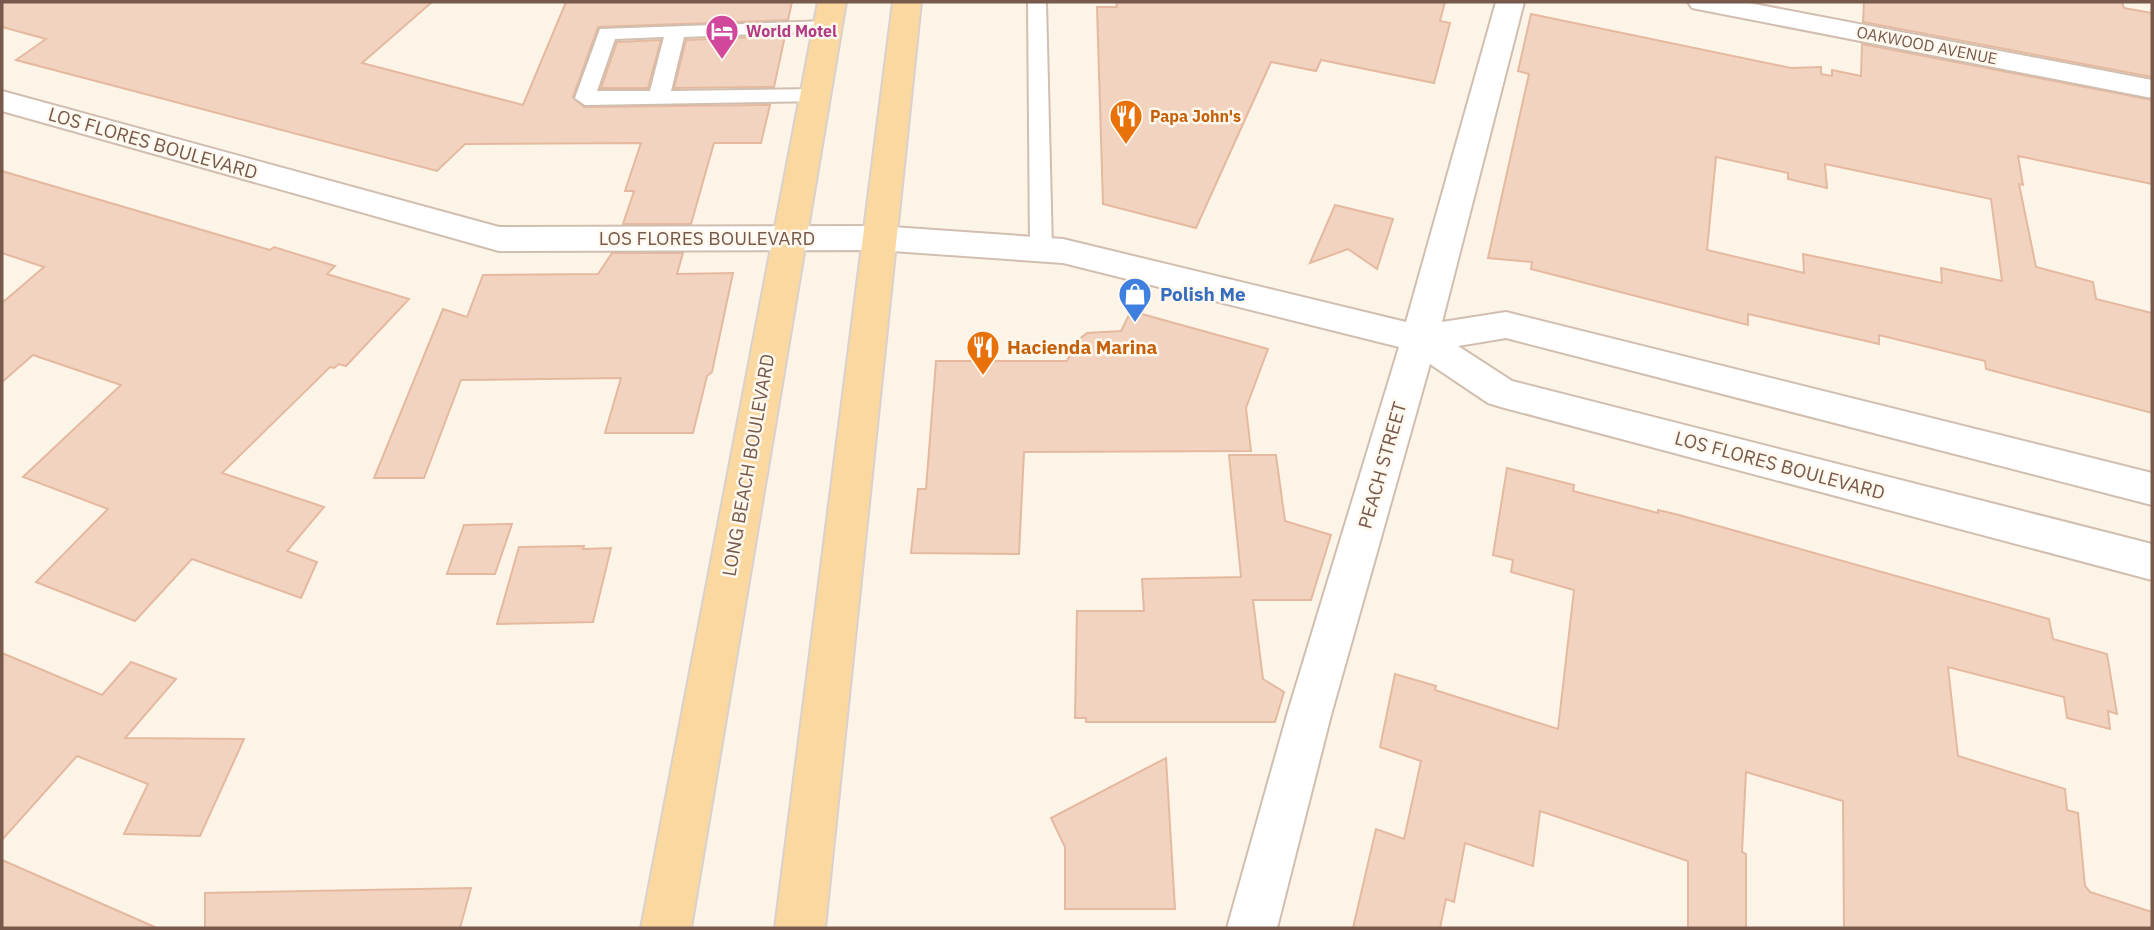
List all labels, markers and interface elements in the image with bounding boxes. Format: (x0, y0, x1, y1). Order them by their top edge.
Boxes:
hotel icon: World Motel (703, 12, 741, 61)
place label: World Motel (746, 21, 837, 41)
street label: OAKWOOD AVENUE (1855, 22, 1999, 68)
restaurant icon: Papa John's (1107, 97, 1145, 146)
street label: LOS FLORES BOULEVARD (46, 102, 260, 184)
place label: Papa John's (1150, 106, 1241, 126)
street label: LOS FLORES BOULEVARD (599, 226, 815, 250)
shop icon: Polish Me (1116, 275, 1154, 324)
place label: Polish Me (1160, 282, 1246, 306)
restaurant icon: Hacienda Marina (964, 328, 1002, 377)
place label: Hacienda Marina (1007, 335, 1157, 359)
street label: LONG BEACH BOULEVARD (717, 352, 779, 578)
street label: PEACH STREET (1352, 399, 1412, 531)
street label: LOS FLORES BOULEVARD (1672, 425, 1888, 505)

